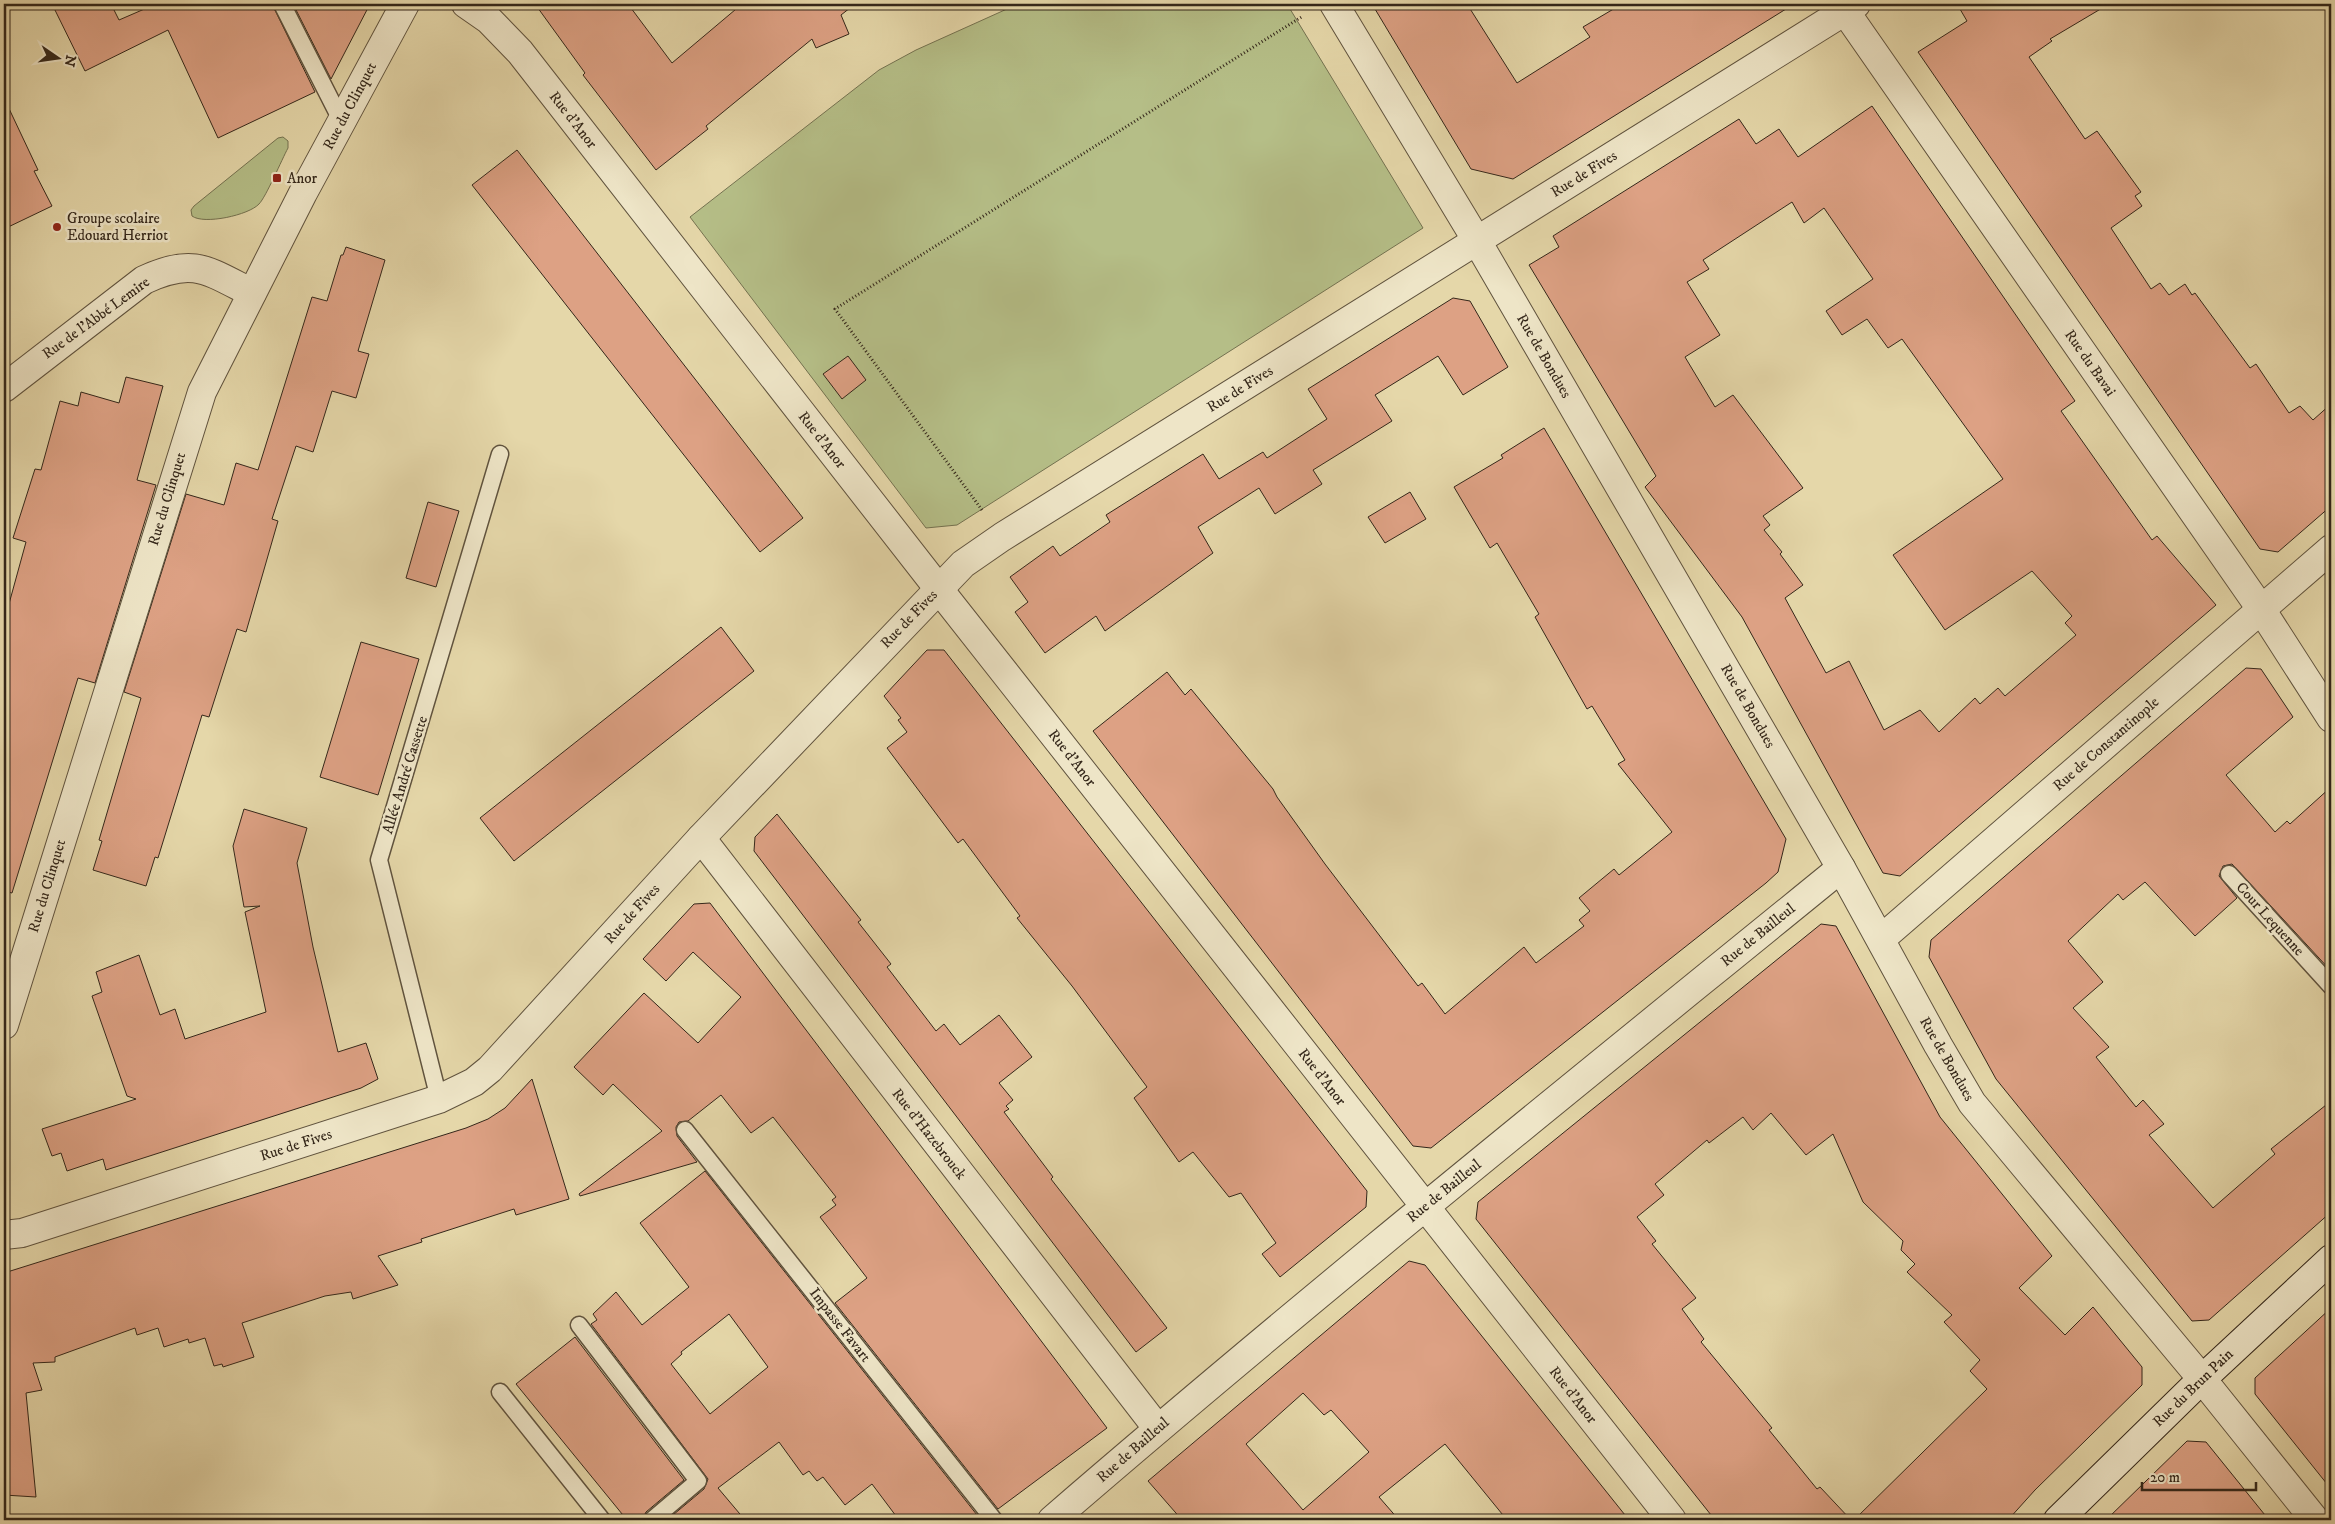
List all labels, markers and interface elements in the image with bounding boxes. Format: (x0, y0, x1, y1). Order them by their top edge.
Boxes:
north arrow (32, 32, 82, 82)
text: N (60, 53, 80, 69)
street label: Rue du Clinquet (319, 59, 381, 153)
street label: Rue d'Anor (545, 88, 602, 153)
street label: Rue de Fives (1547, 146, 1621, 202)
place label: Anor (287, 169, 318, 188)
marker: Anor (271, 172, 283, 184)
place label: Groupe scolaire Edouard Herriot (67, 209, 168, 245)
marker: Groupe scolaire Edouard Herriot (51, 221, 63, 233)
street label: Rue de l'Abbé Lemire (38, 273, 154, 363)
street label: Rue de Bondues (1512, 311, 1576, 401)
street label: Rue du Bavai (2060, 326, 2120, 400)
street label: Rue de Fives (1203, 361, 1277, 417)
street label: Rue d'Anor (794, 408, 851, 473)
street label: Rue du Clinquet (144, 450, 190, 548)
street label: Rue de Fives (876, 586, 942, 652)
street label: Rue de Bondues (1716, 661, 1780, 751)
street label: Rue de Constantinople (2049, 693, 2163, 795)
street label: Allée André Cassette (378, 714, 432, 836)
street label: Rue d'Anor (1044, 726, 1101, 791)
street label: Rue du Clinquet (24, 837, 70, 935)
street label: Cour Lequenne (2232, 878, 2308, 960)
street label: Rue de Fives (600, 880, 664, 948)
street label: Rue de Bailleul (1717, 899, 1799, 971)
street label: Rue de Bondues (1915, 1014, 1979, 1104)
street label: Rue d'Anor (1294, 1045, 1351, 1110)
street label: Rue d'Hazebrouck (887, 1085, 971, 1184)
street label: Rue de Fives (258, 1124, 334, 1166)
street label: Rue de Bailleul (1403, 1155, 1485, 1227)
street label: Impasse Favart (805, 1284, 875, 1366)
street label: Rue du Brun Pain (2149, 1345, 2237, 1431)
street label: Rue d'Anor (1545, 1363, 1602, 1428)
street label: Rue de Bailleul (1093, 1413, 1174, 1487)
scale bar (2142, 1459, 2256, 1491)
text: 20 m (2150, 1468, 2180, 1487)

